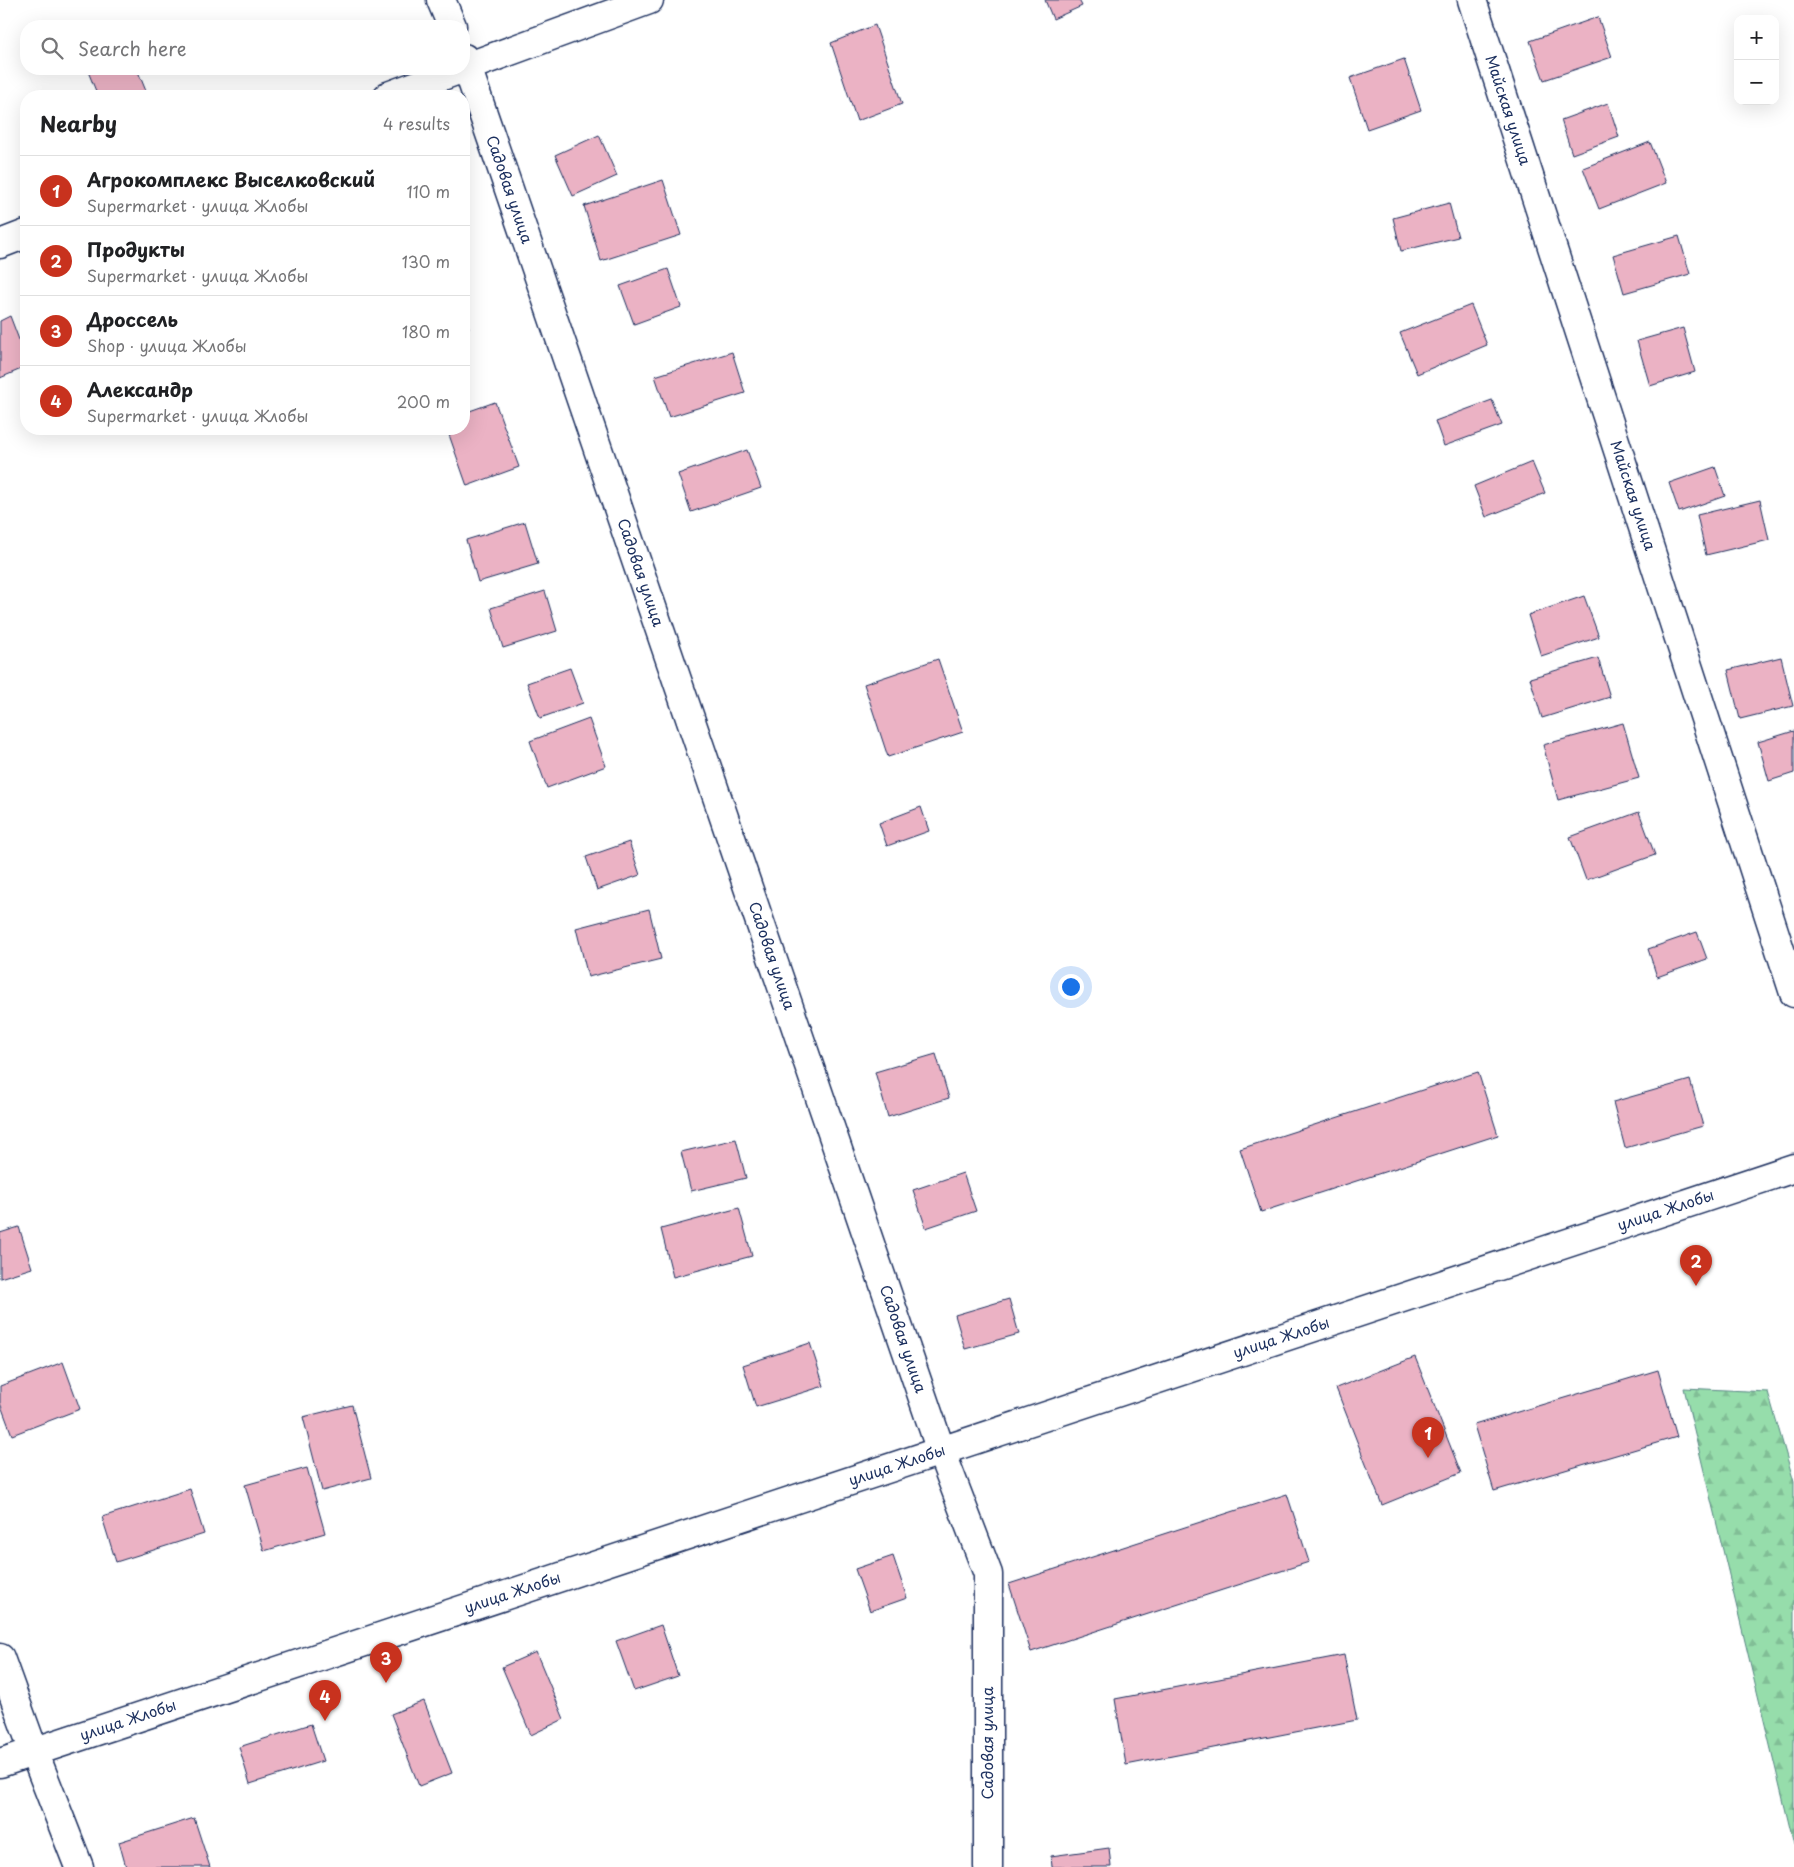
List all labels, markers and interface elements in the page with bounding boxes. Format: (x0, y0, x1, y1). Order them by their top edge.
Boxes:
map controls (1734, 15, 1779, 105)
button: + (1734, 15, 1779, 60)
search box (20, 20, 470, 75)
icon: search (38, 34, 66, 62)
text: Search here (78, 34, 187, 62)
street label: Майская улица (1481, 52, 1538, 168)
button: − (1734, 60, 1779, 105)
text: Nearby (40, 107, 117, 139)
text: 4 results (383, 111, 450, 135)
street label: Садовая улица (481, 132, 540, 247)
text: Агрокомплекс Выселковский (87, 165, 375, 193)
text: 1 (52, 179, 60, 203)
text: 110 m (407, 179, 450, 203)
text: Supermarket · улица Жлобы (87, 193, 308, 217)
text: Продукты (87, 235, 185, 263)
text: 2 (50, 249, 62, 273)
text: 130 m (402, 249, 450, 273)
text: Supermarket · улица Жлобы (87, 263, 308, 287)
text: Дроссель (87, 305, 178, 333)
text: 3 (51, 319, 61, 343)
text: 180 m (402, 319, 450, 343)
text: Shop · улица Жлобы (87, 333, 247, 357)
text: Александр (87, 375, 193, 403)
text: 4 (51, 389, 61, 413)
text: 200 m (397, 389, 450, 413)
text: Supermarket · улица Жлобы (87, 403, 308, 427)
street label: Майская улица (1606, 437, 1663, 554)
street label: Садовая улица (612, 515, 671, 630)
street label: Садовая улица (744, 898, 802, 1013)
your location (1058, 974, 1084, 1000)
street label: улица Жлобы (1614, 1182, 1717, 1236)
pin: 2 (1680, 1245, 1712, 1286)
street label: Садовая улица (875, 1281, 933, 1396)
street label: улица Жлобы (1230, 1310, 1332, 1363)
pin: 1 (1412, 1417, 1444, 1458)
street label: улица Жлобы (845, 1437, 948, 1491)
street label: улица Жлобы (461, 1565, 563, 1618)
pin: 3 (370, 1642, 402, 1683)
pin: 4 (309, 1680, 341, 1721)
street label: Садовая улица (975, 1686, 998, 1799)
street label: улица Жлобы (76, 1692, 179, 1746)

